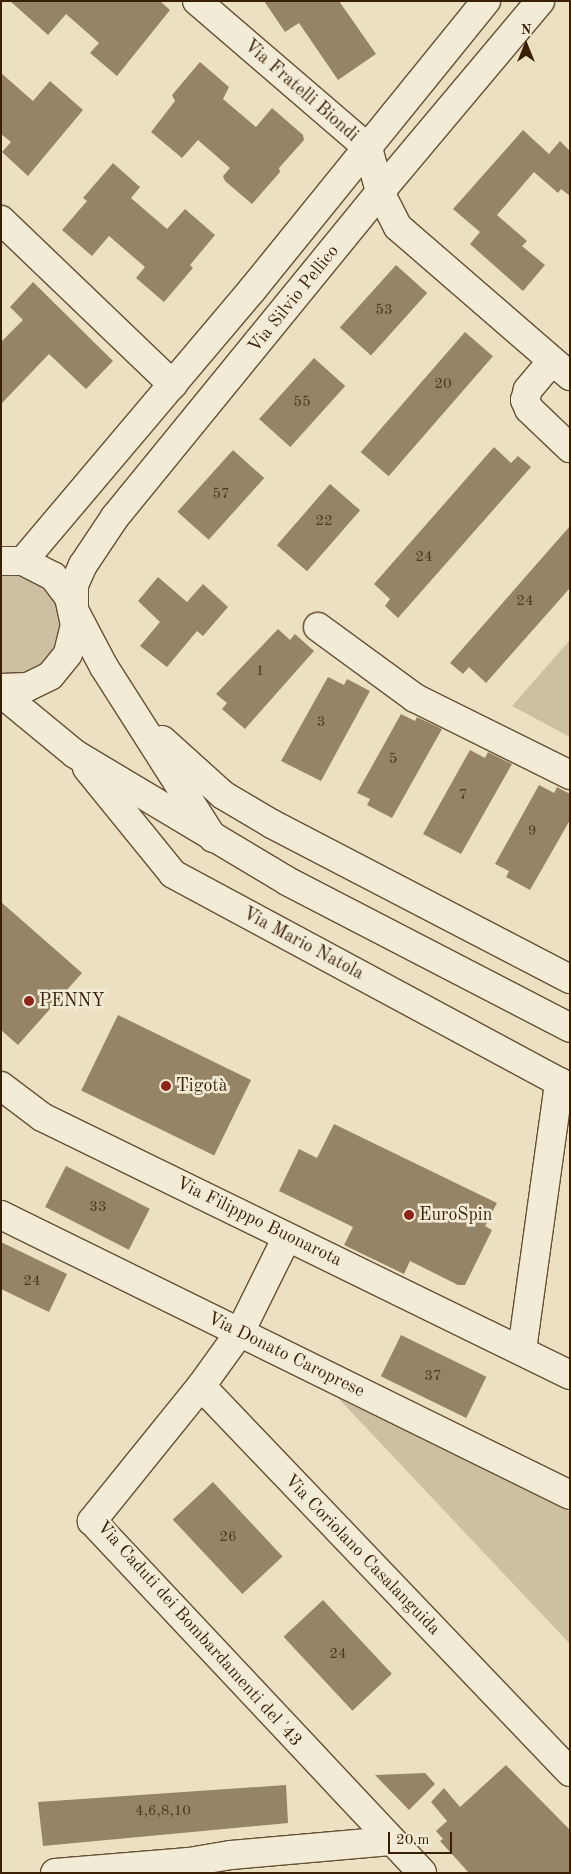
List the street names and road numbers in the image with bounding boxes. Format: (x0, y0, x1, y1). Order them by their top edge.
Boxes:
street label: Via Fratelli Biondi (239, 35, 363, 147)
street label: Via Silvio Pellico (244, 241, 344, 357)
street label: Via Mario Natola (239, 903, 367, 985)
street label: Via Filipppo Buonarota (173, 1172, 345, 1272)
street label: Via Donato Caroprese (204, 1308, 368, 1402)
street label: Via Coriolano Casalanguida (280, 1470, 444, 1640)
street label: Via Caduti dei Bombardamenti del '43 (92, 1517, 306, 1751)

